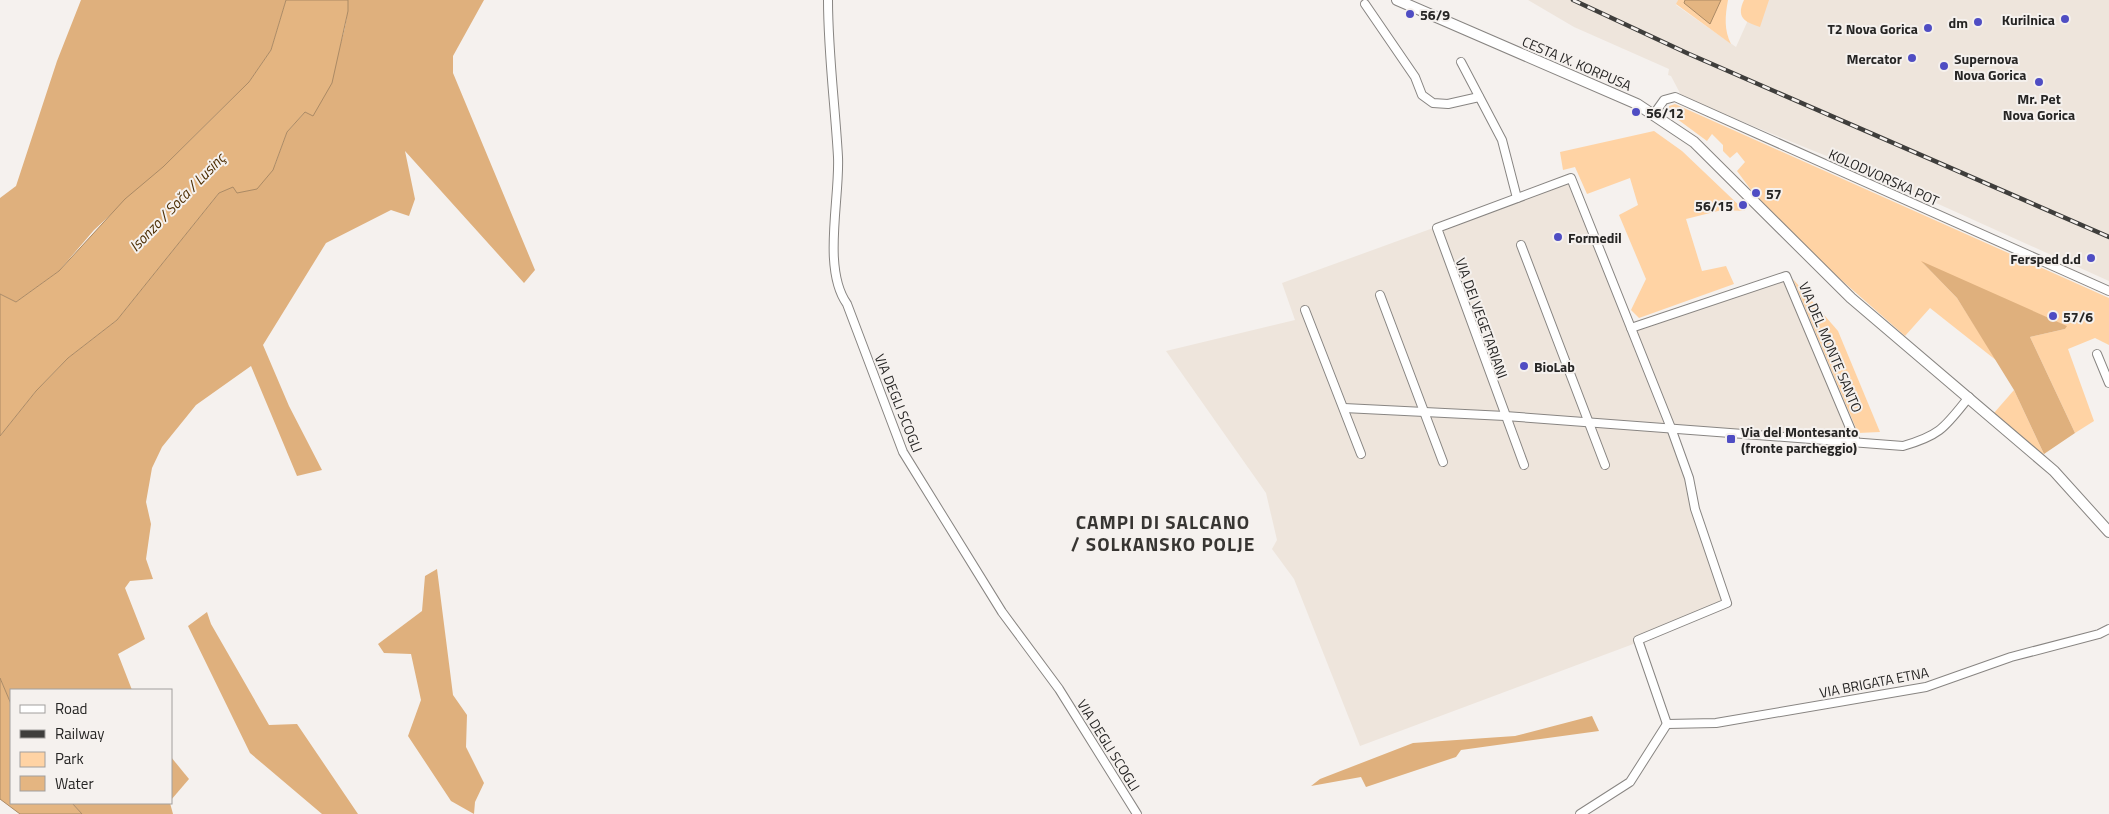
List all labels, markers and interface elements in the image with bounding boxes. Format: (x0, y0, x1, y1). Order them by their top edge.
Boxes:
place label: 56/9 (1420, 4, 1450, 25)
marker: 56/9 (1404, 8, 1416, 20)
place label: Kurilnica (2002, 9, 2055, 30)
place label: dm (1949, 12, 1968, 33)
marker: Kurilnica (2059, 13, 2071, 25)
marker: dm (1972, 16, 1984, 28)
place label: T2 Nova Gorica (1827, 18, 1918, 39)
marker: T2 Nova Gorica (1922, 22, 1934, 34)
street label: CESTA IX. KORPUSA (1519, 30, 1636, 96)
place label: Mercator (1847, 48, 1902, 69)
place label: Supernova Nova Gorica (1954, 48, 2026, 85)
marker: Mercator (1906, 52, 1918, 64)
marker: Supernova Nova Gorica (1938, 60, 1950, 72)
marker: Mr. Pet Nova Gorica (2033, 76, 2045, 88)
place label: Mr. Pet Nova Gorica (2003, 88, 2075, 125)
place label: 56/12 (1646, 102, 1684, 123)
marker: 56/12 (1630, 106, 1642, 118)
street label: KOLODVORSKA POT (1825, 143, 1943, 211)
water label: Isonzo / Soča / Lusinç (124, 146, 232, 257)
place label: 57 (1766, 183, 1782, 204)
marker: 57 (1750, 187, 1762, 199)
place label: 56/15 (1695, 195, 1733, 216)
marker: 56/15 (1737, 199, 1749, 211)
place label: Formedil (1568, 227, 1622, 248)
marker: Formedil (1552, 231, 1564, 243)
place label: Fersped d.d (2010, 248, 2081, 269)
marker: Fersped d.d (2085, 252, 2097, 264)
street label: VIA DEI VEGETARIANI (1450, 255, 1514, 381)
street label: VIA DEL MONTE SANTO (1794, 279, 1868, 415)
place label: 57/6 (2063, 306, 2093, 327)
marker: 57/6 (2047, 310, 2059, 322)
street label: VIA DEGLI SCOGLI (870, 351, 928, 455)
place label: BioLab (1534, 356, 1575, 377)
marker: BioLab (1518, 360, 1530, 372)
place label: Via del Montesanto (fronte parcheggio) (1741, 421, 1858, 458)
marker: Via del Montesanto (fronte parcheggio) (1725, 433, 1737, 445)
district label: CAMPI DI SALCANO / SOLKANSKO POLJE (1071, 507, 1255, 558)
street label: VIA BRIGATA ETNA (1817, 661, 1931, 703)
legend (10, 689, 172, 804)
street label: VIA DEGLI SCOGLI (1072, 695, 1146, 795)
text: Road (55, 697, 87, 720)
text: Railway (55, 722, 105, 745)
text: Park (55, 747, 84, 770)
text: Water (55, 772, 94, 795)

